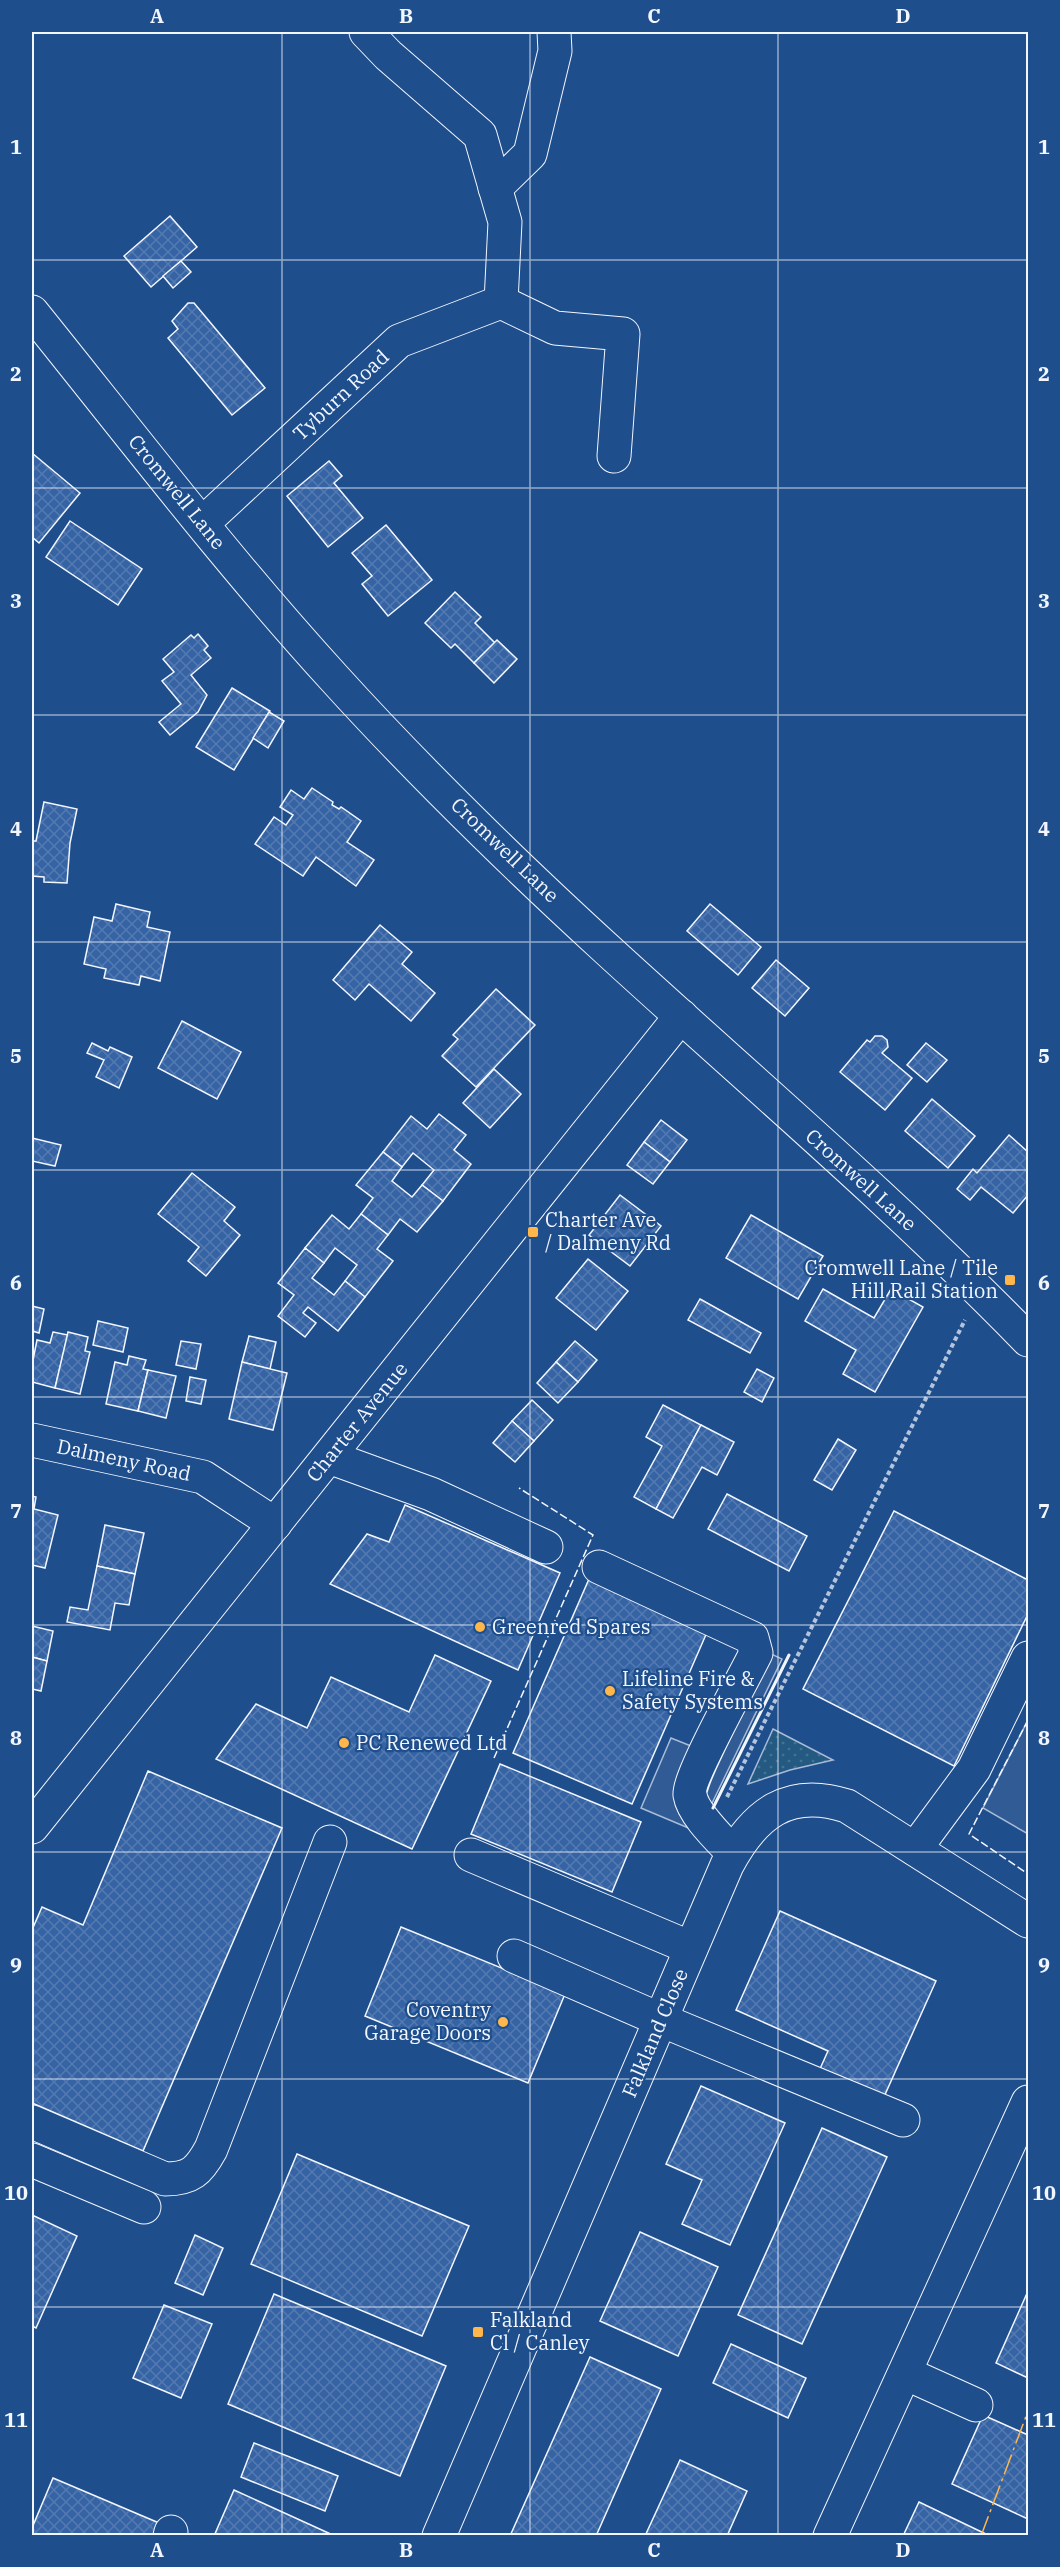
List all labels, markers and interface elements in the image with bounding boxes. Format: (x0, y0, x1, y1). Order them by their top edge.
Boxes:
text: A (150, 2, 164, 29)
text: B (399, 2, 413, 29)
text: C (647, 2, 661, 29)
text: D (895, 2, 911, 29)
text: 1 (10, 133, 22, 160)
text: 1 (1038, 133, 1050, 160)
street label: Tyburn Road (287, 343, 395, 446)
text: 2 (10, 360, 22, 387)
text: 2 (1038, 360, 1050, 387)
street label: Cromwell Lane (123, 428, 232, 555)
text: 3 (10, 587, 22, 614)
text: 3 (1038, 587, 1050, 614)
street label: Cromwell Lane (445, 791, 565, 908)
text: 4 (10, 815, 22, 842)
text: 4 (1038, 815, 1050, 842)
text: 5 (10, 1042, 22, 1069)
text: 5 (1038, 1042, 1050, 1069)
street label: Cromwell Lane (800, 1123, 923, 1237)
place label: Charter Ave / Dalmeny Rd (545, 1206, 671, 1256)
marker: Charter Ave / Dalmeny Rd (526, 1225, 540, 1239)
place label: Cromwell Lane / Tile Hill Rail Station (805, 1254, 998, 1304)
text: 6 (10, 1269, 22, 1296)
text: 6 (1038, 1269, 1050, 1296)
marker: Cromwell Lane / Tile Hill Rail Station (1003, 1273, 1017, 1287)
street label: Charter Avenue (300, 1356, 413, 1487)
street label: Dalmeny Road (55, 1432, 194, 1487)
text: 7 (10, 1497, 22, 1524)
text: 7 (1038, 1497, 1050, 1524)
place label: Greenred Spares (492, 1613, 650, 1640)
marker: Greenred Spares (473, 1620, 487, 1634)
place label: Lifeline Fire & Safety Systems (622, 1665, 763, 1715)
marker: Lifeline Fire & Safety Systems (603, 1684, 617, 1698)
text: 8 (10, 1724, 22, 1751)
text: 8 (1038, 1724, 1050, 1751)
place label: PC Renewed Ltd (356, 1729, 508, 1756)
marker: PC Renewed Ltd (337, 1736, 351, 1750)
text: 9 (10, 1951, 22, 1978)
text: 9 (1038, 1951, 1050, 1978)
street label: Falkland Close (615, 1964, 694, 2101)
place label: Coventry Garage Doors (364, 1996, 491, 2046)
marker: Coventry Garage Doors (496, 2015, 510, 2029)
text: 10 (4, 2179, 28, 2206)
text: 10 (1032, 2179, 1056, 2206)
place label: Falkland Cl / Canley (490, 2306, 590, 2356)
marker: Falkland Cl / Canley (471, 2325, 485, 2339)
text: 11 (4, 2406, 28, 2433)
text: 11 (1032, 2406, 1056, 2433)
text: A (150, 2536, 164, 2563)
text: B (399, 2536, 413, 2563)
text: C (647, 2536, 661, 2563)
text: D (895, 2536, 911, 2563)

